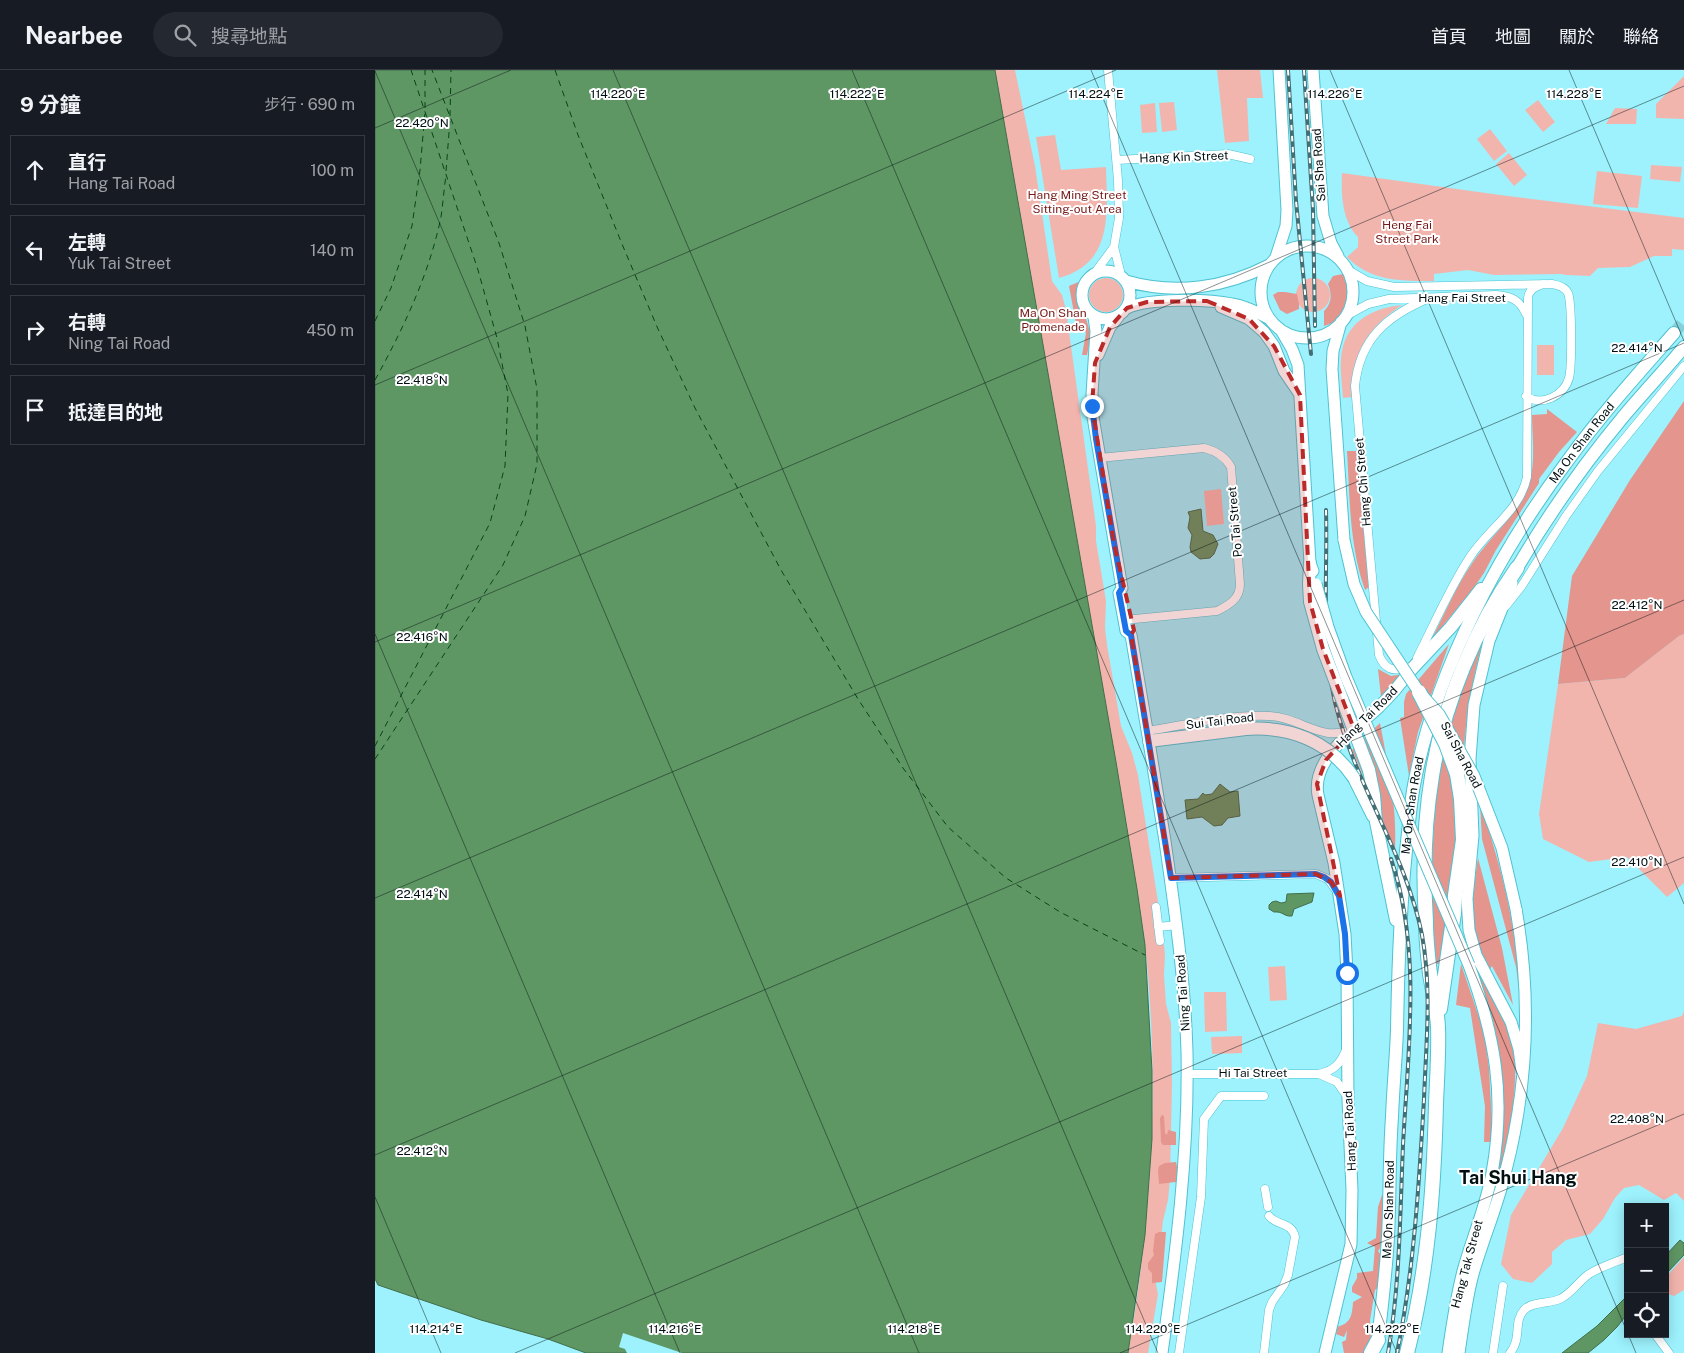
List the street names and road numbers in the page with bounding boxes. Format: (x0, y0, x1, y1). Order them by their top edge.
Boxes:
street label: Sai Sha Road (1309, 128, 1329, 202)
street label: Hang Kin Street (1139, 148, 1229, 166)
street label: Hang Fai Street (1418, 291, 1506, 305)
street label: Ma On Shan Road (1546, 400, 1618, 486)
street label: Hang Chi Street (1352, 437, 1374, 527)
street label: Po Tai Street (1225, 486, 1245, 558)
street label: Hang Tai Road (1334, 684, 1400, 750)
street label: Sui Tai Road (1185, 710, 1255, 732)
street label: Sai Sha Road (1438, 719, 1484, 791)
street label: Ma On Shan Road (1399, 755, 1427, 855)
street label: Ning Tai Road (1173, 954, 1193, 1032)
street label: Hi Tai Street (1218, 1066, 1288, 1080)
street label: Hang Tai Road (1341, 1090, 1359, 1172)
street label: Ma On Shan Road (1380, 1160, 1397, 1259)
street label: Hang Tak Street (1448, 1218, 1486, 1310)

